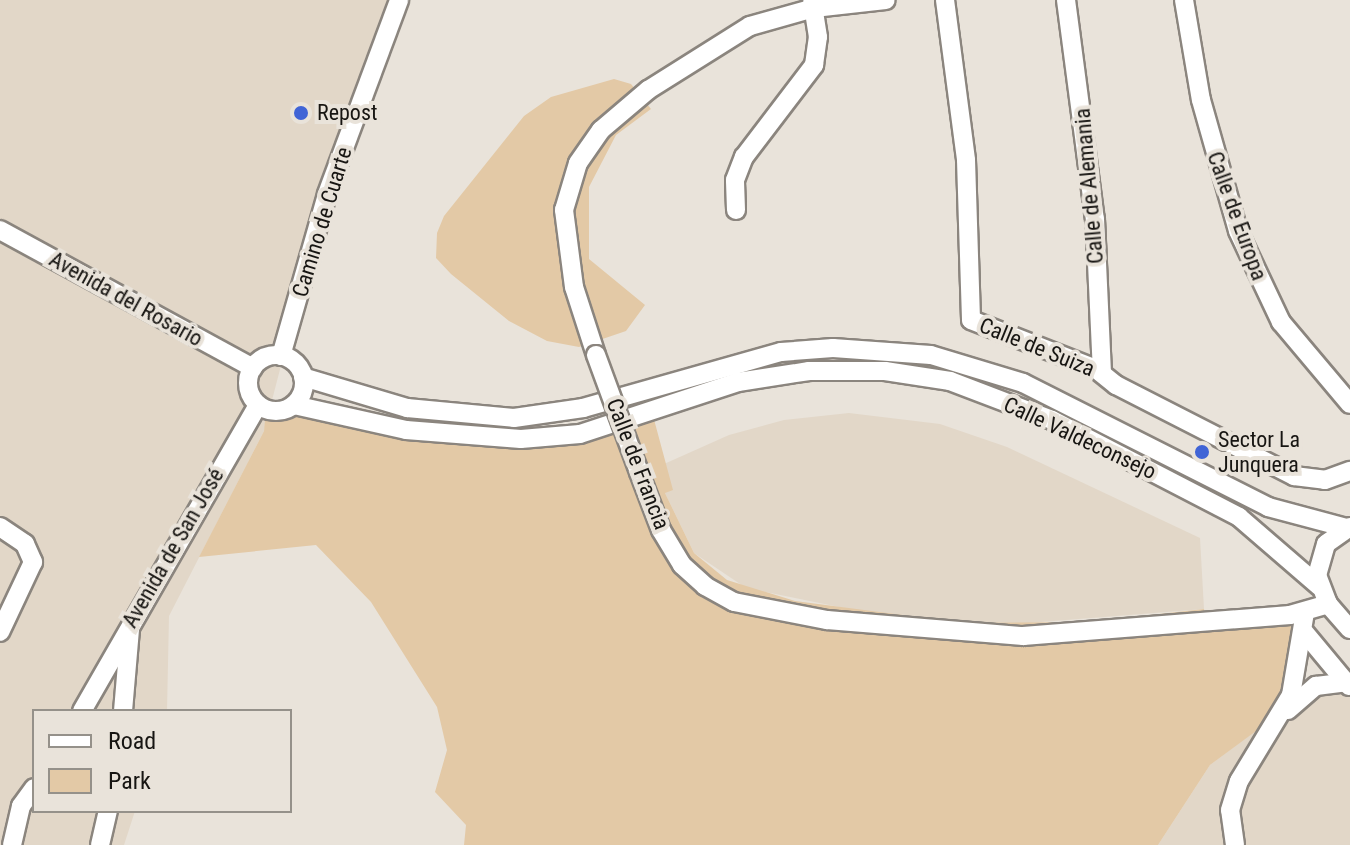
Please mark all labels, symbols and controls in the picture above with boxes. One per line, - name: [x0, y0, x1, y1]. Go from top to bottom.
- place label: Repost: [317, 100, 377, 126]
- marker: Repost: [292, 104, 310, 122]
- street label: Calle de Alemania: [1069, 107, 1109, 265]
- street label: Camino de Cuarte: [287, 144, 357, 300]
- street label: Calle de Europa: [1202, 148, 1272, 284]
- street label: Avenida del Rosario: [45, 246, 207, 352]
- street label: Calle de Suiza: [975, 312, 1099, 382]
- street label: Calle Valdeconsejo: [1000, 391, 1160, 485]
- street label: Calle de Francia: [601, 395, 675, 533]
- place label: Sector La Junquera: [1218, 426, 1300, 478]
- marker: Sector La Junquera: [1193, 443, 1211, 461]
- street label: Avenida de San José: [117, 464, 229, 632]
- legend: [32, 709, 292, 813]
- text: Road: [108, 727, 156, 755]
- text: Park: [108, 767, 151, 795]

